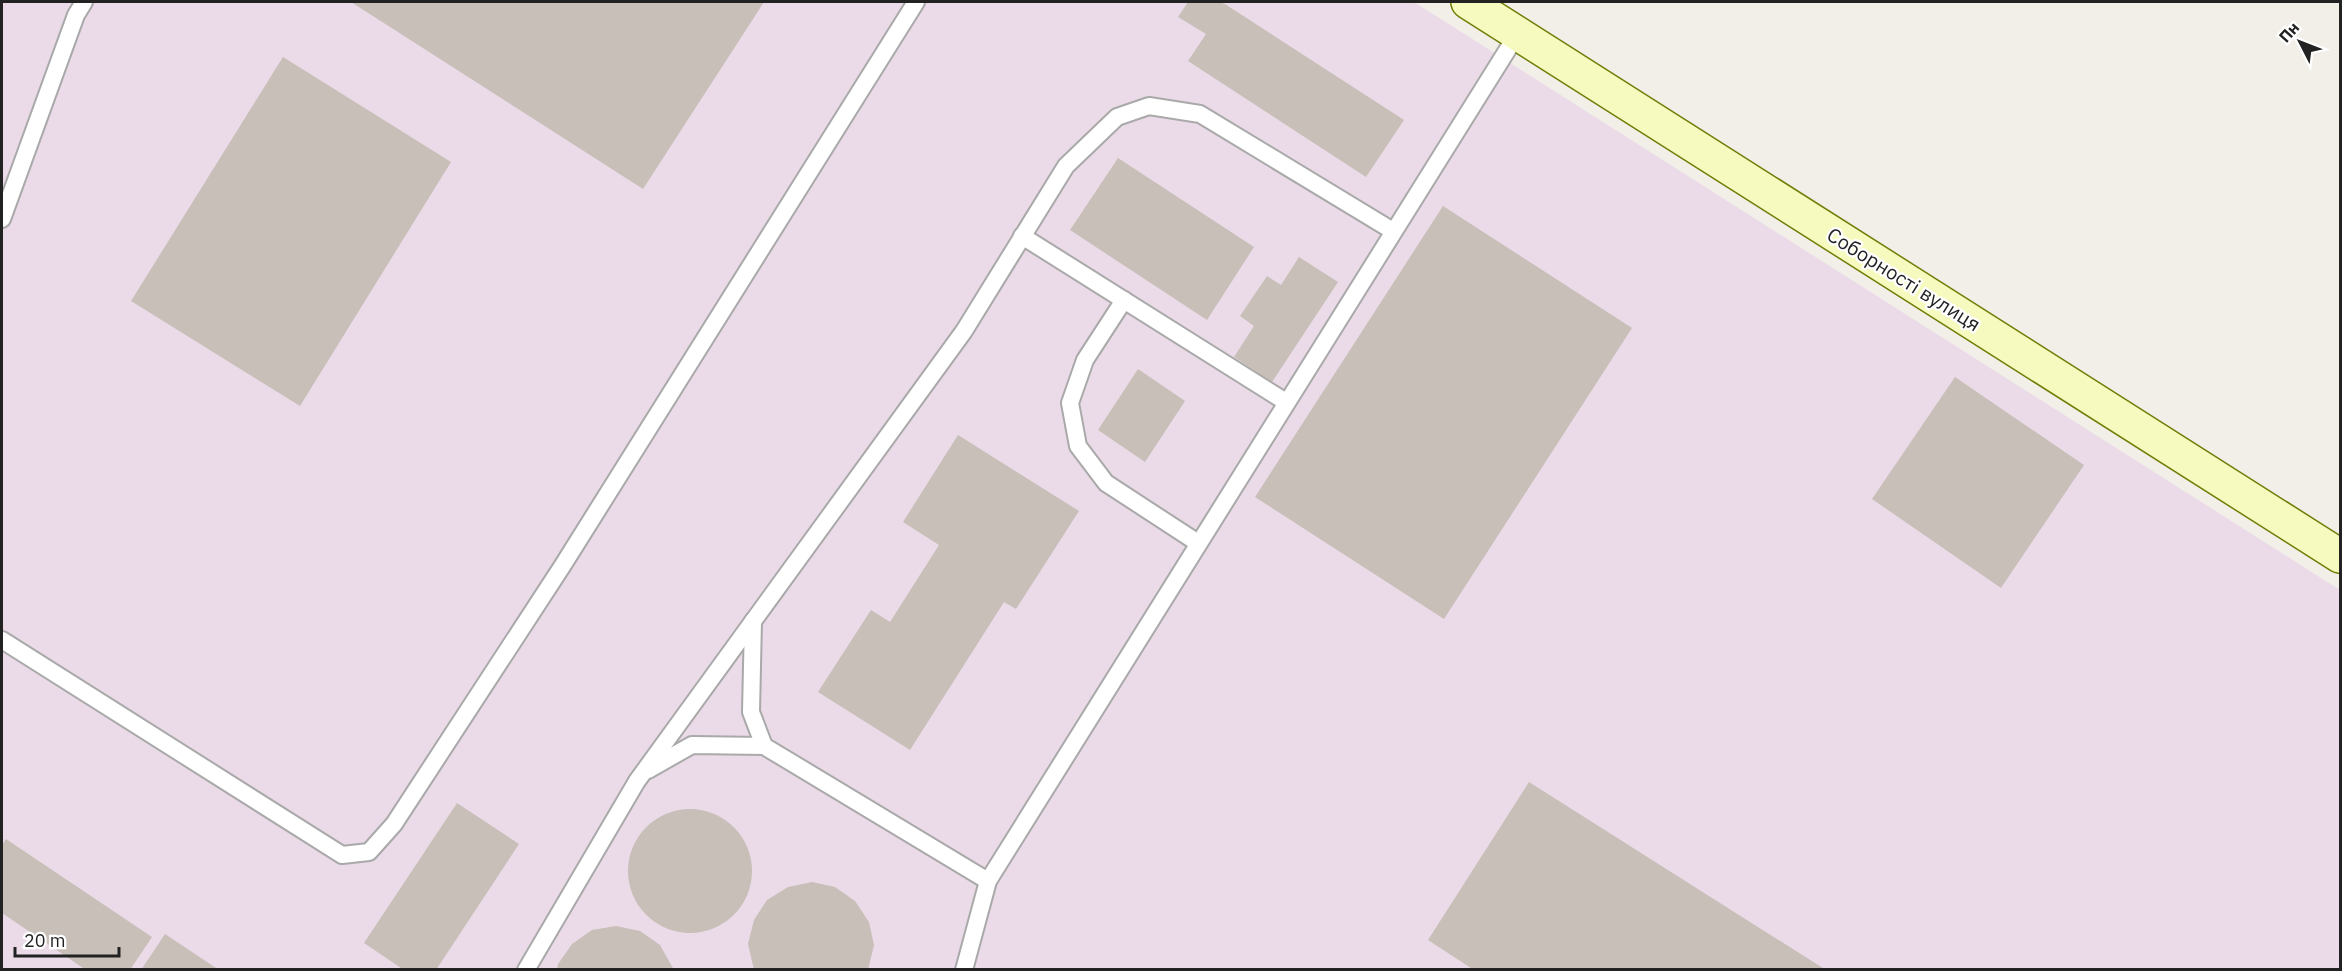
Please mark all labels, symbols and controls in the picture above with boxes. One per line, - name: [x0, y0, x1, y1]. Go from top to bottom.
- north arrow: [2270, 12, 2330, 72]
- text: Пн: [2274, 17, 2303, 47]
- street label: Соборності вулиця: [1822, 221, 1986, 337]
- scale bar: [15, 920, 118, 958]
- text: 20 m: [24, 929, 66, 952]

